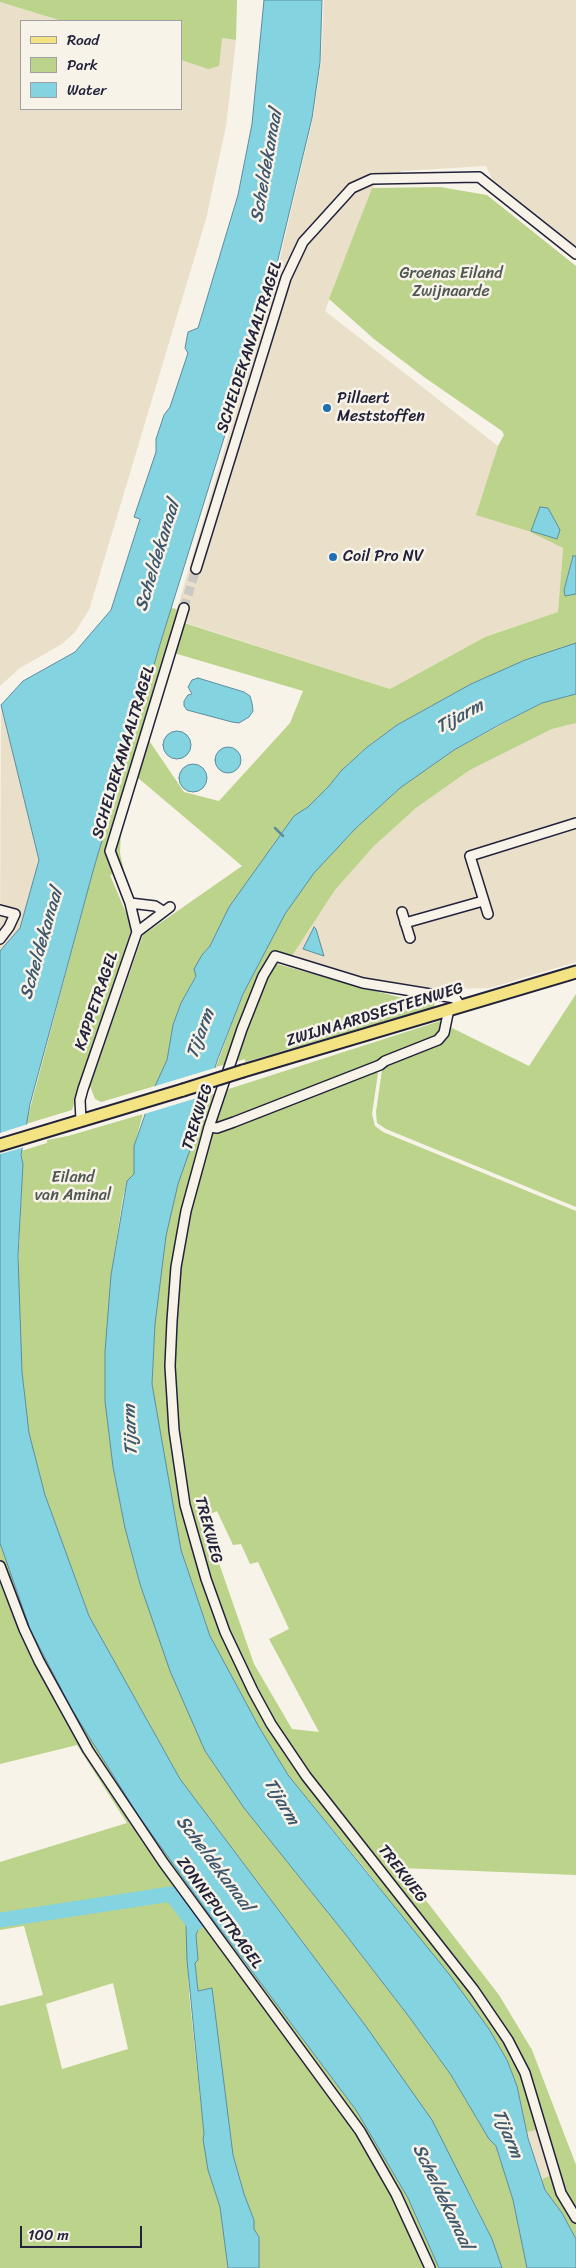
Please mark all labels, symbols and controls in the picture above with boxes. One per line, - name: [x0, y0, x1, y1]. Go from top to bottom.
- legend: [20, 20, 182, 110]
- text: Road: [67, 27, 99, 53]
- text: Park: [67, 52, 98, 78]
- text: Water: [67, 77, 107, 103]
- water label: Scheldekanaal: [246, 108, 288, 224]
- street label: SCHELDEKANAALTRAGEL: [213, 259, 287, 435]
- park label: Groenas Eiland Zwijnaarde: [399, 264, 503, 302]
- place label: Pillaert Meststoffen: [337, 389, 425, 427]
- marker: Pillaert Meststoffen: [321, 402, 333, 414]
- water label: Scheldekanaal: [131, 498, 185, 614]
- place label: Coil Pro NV: [343, 547, 423, 567]
- marker: Coil Pro NV: [327, 551, 339, 563]
- street label: SCHELDEKANAALTRAGEL: [89, 663, 159, 841]
- water label: Tijarm: [432, 695, 488, 739]
- water label: Scheldekanaal: [16, 886, 68, 1002]
- street label: KAPPETRAGEL: [71, 949, 123, 1053]
- street label: ZWIJNAARDSESTEENWEG: [284, 979, 466, 1051]
- water label: Tijarm: [182, 1006, 220, 1062]
- street label: TREKWEG: [178, 1082, 218, 1152]
- park label: Eiland van Aminal: [35, 1168, 111, 1206]
- water label: Tijarm: [119, 1404, 143, 1456]
- street label: TREKWEG: [190, 1495, 226, 1565]
- water label: Tijarm: [259, 1775, 303, 1829]
- water label: Scheldekanaal: [171, 1812, 257, 1916]
- street label: TREKWEG: [373, 1841, 431, 1907]
- street label: ZONNEPUTTRAGEL: [172, 1853, 266, 1973]
- water label: Tijarm: [487, 2106, 527, 2162]
- water label: Scheldekanaal: [407, 2141, 477, 2253]
- scale bar: [22, 2216, 145, 2248]
- text: 100 m: [28, 2222, 69, 2248]

